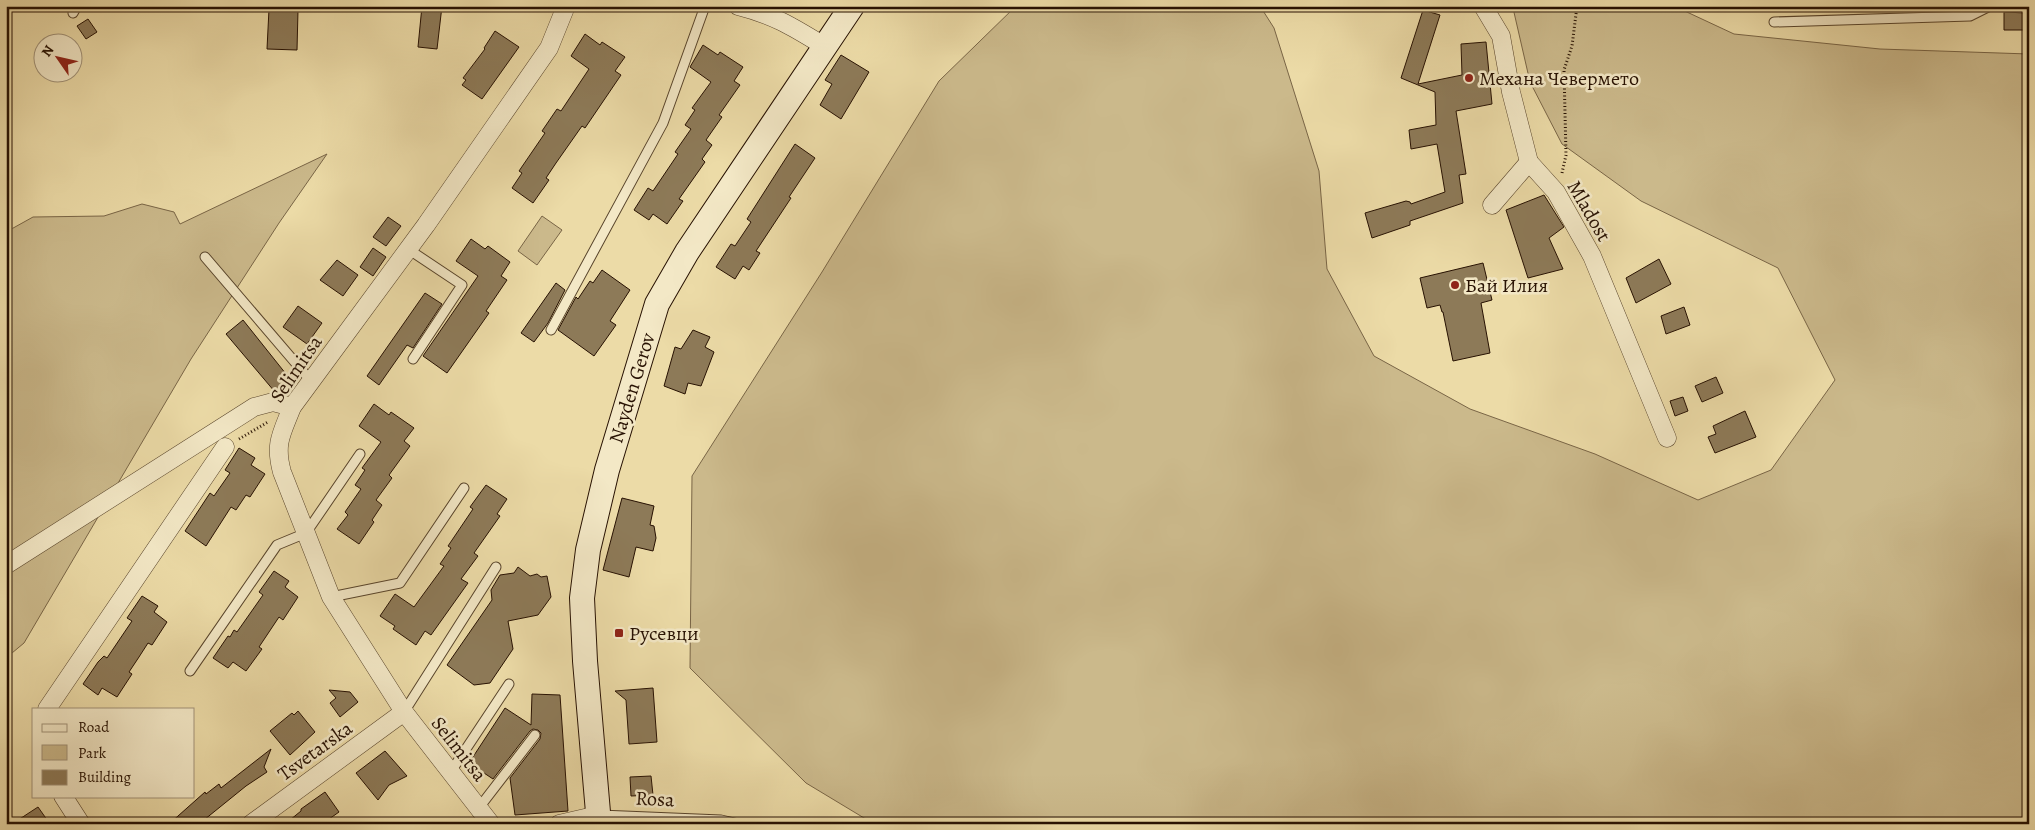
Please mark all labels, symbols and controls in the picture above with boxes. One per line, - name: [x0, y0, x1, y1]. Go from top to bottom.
- north arrow: [32, 32, 82, 82]
- text: N: [37, 41, 58, 61]
- place label: Механа Чевермето: [1479, 65, 1639, 92]
- marker: Механа Чевермето: [1463, 72, 1475, 84]
- street label: Mladost: [1561, 175, 1618, 247]
- place label: Бай Илия: [1465, 272, 1548, 299]
- marker: Бай Илия: [1449, 279, 1461, 291]
- street label: Nayden Gerov: [602, 328, 662, 446]
- street label: Selimitsa: [264, 329, 329, 408]
- place label: Русевци: [629, 620, 699, 647]
- marker: Русевци: [613, 627, 625, 639]
- legend: [32, 708, 195, 798]
- street label: Selimitsa: [425, 711, 493, 788]
- street label: Tsvetarska: [272, 714, 358, 787]
- text: Road: [78, 717, 110, 737]
- text: Park: [78, 743, 107, 763]
- text: Building: [78, 767, 131, 787]
- street label: Rosa: [635, 784, 676, 814]

